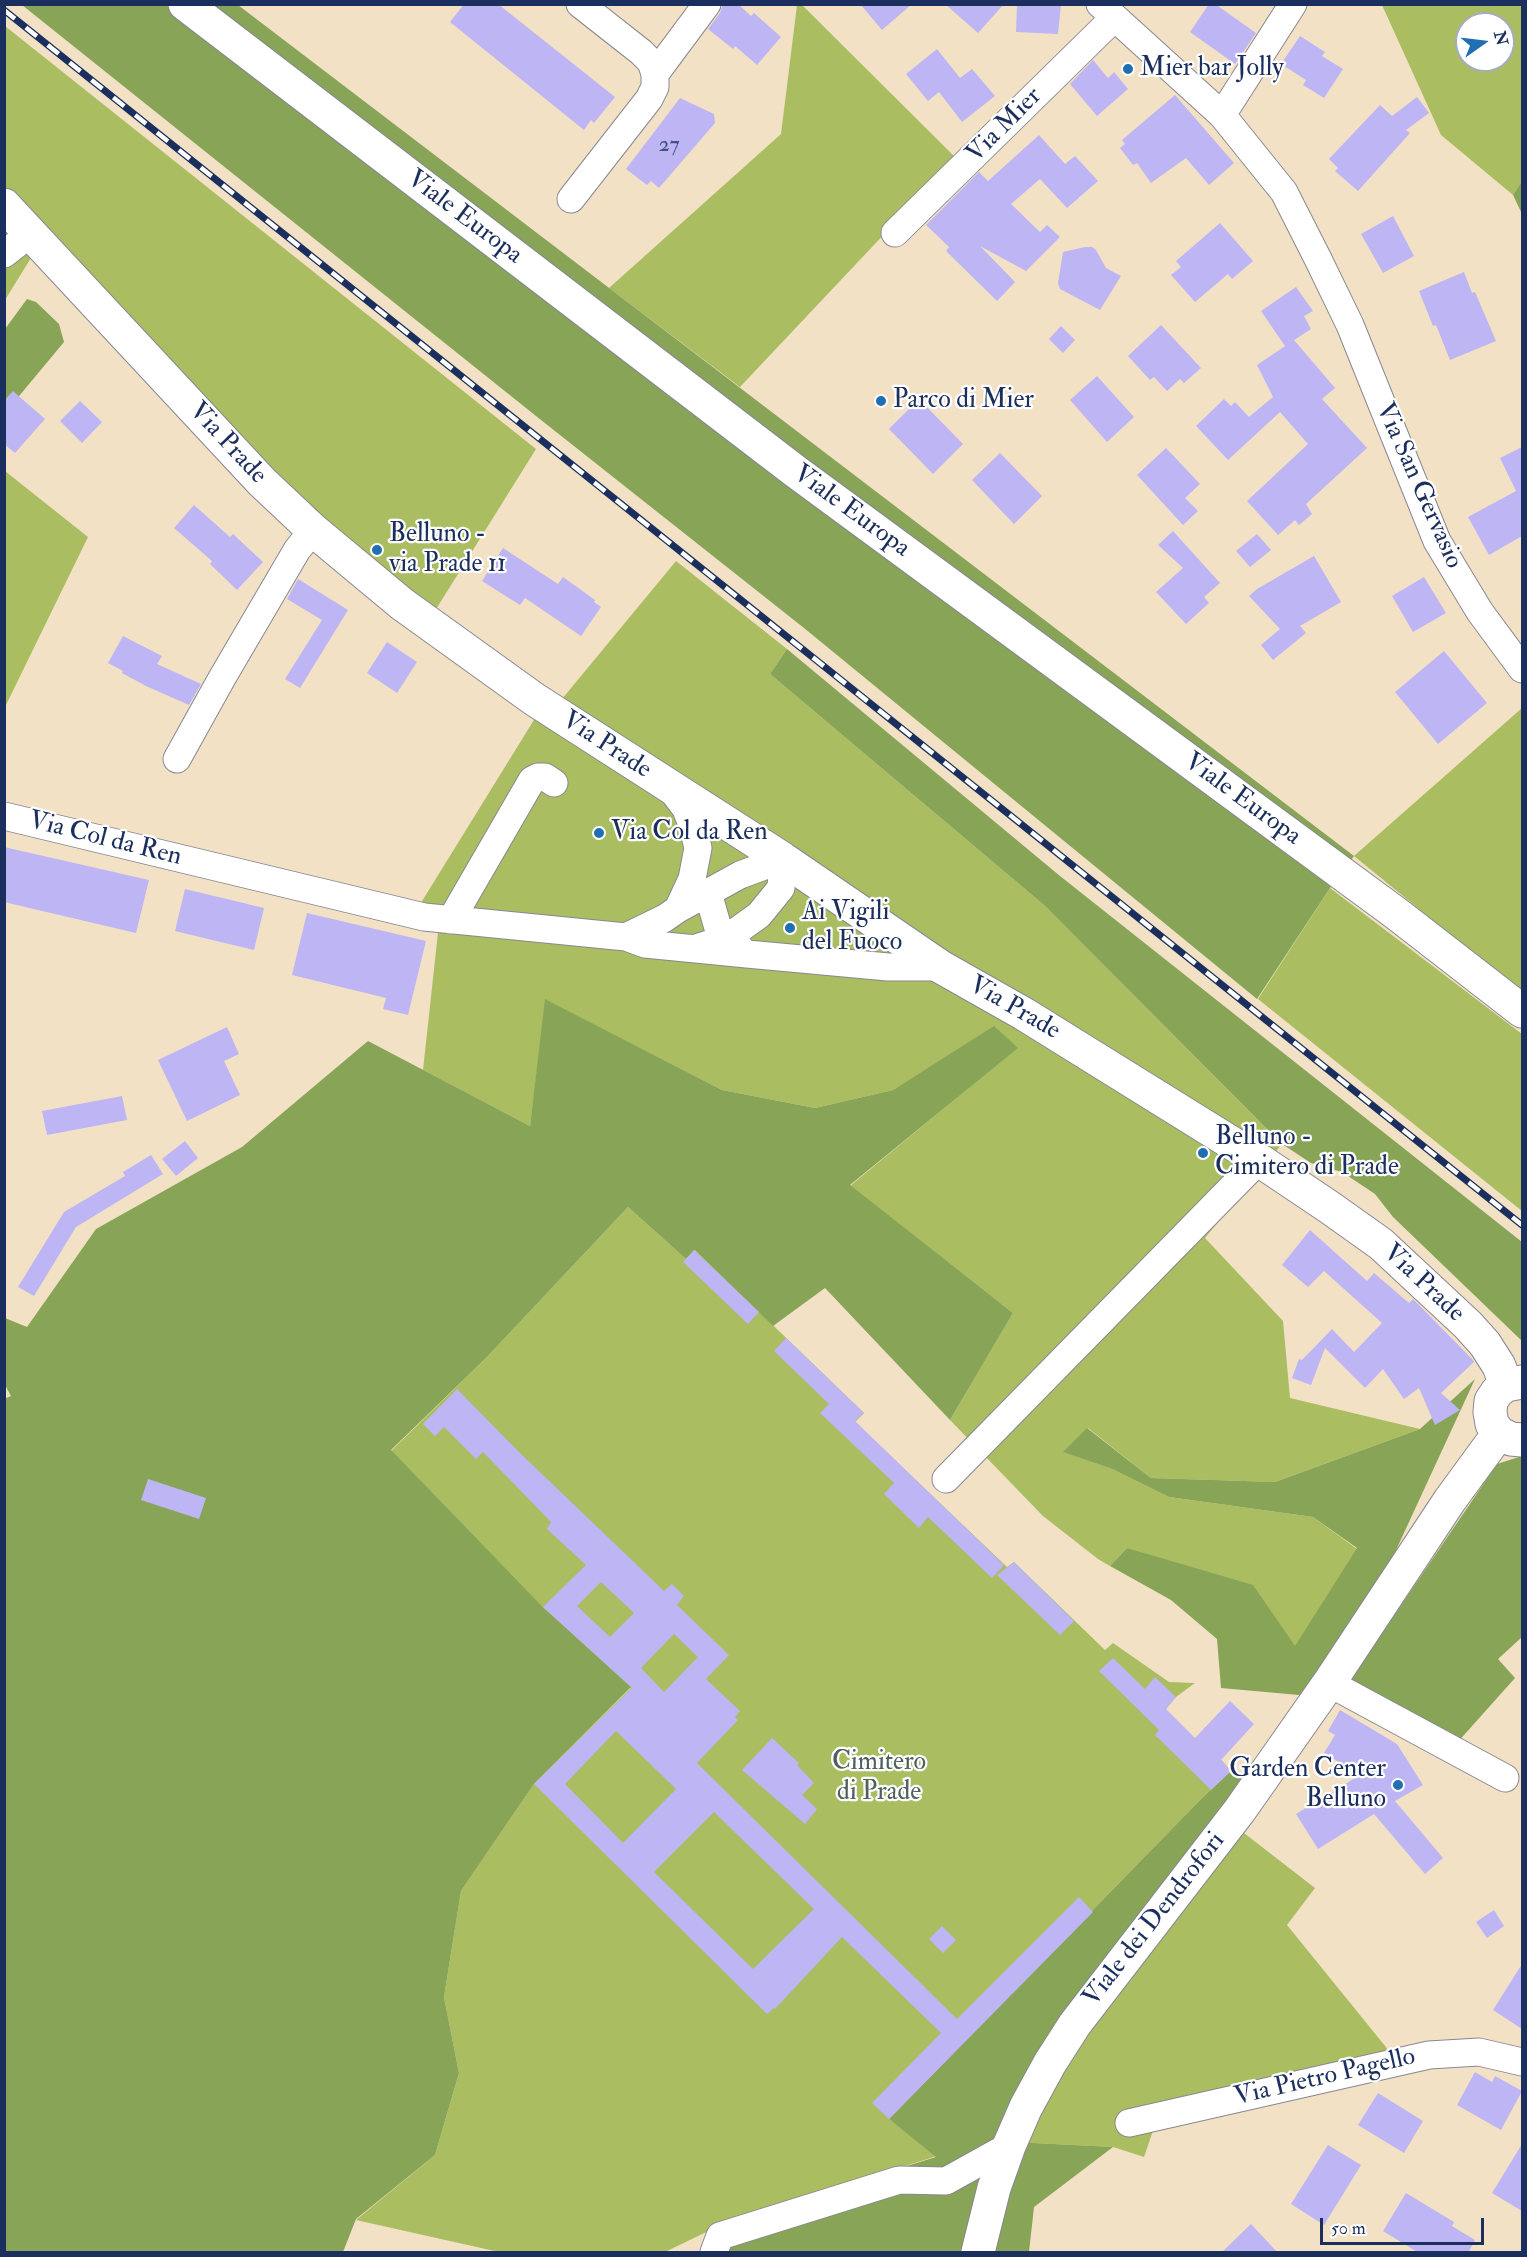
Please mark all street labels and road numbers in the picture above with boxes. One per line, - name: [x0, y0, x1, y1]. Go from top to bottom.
- street label: Via Mier: [961, 82, 1049, 170]
- street label: Viale Europa: [400, 164, 528, 272]
- street label: Via Prade: [181, 397, 273, 491]
- street label: Via San Gervasio: [1368, 398, 1468, 574]
- street label: Viale Europa: [786, 459, 916, 565]
- street label: Via Prade: [555, 706, 657, 786]
- street label: Viale Europa: [1177, 747, 1307, 853]
- street label: Via Col da Ren: [25, 806, 185, 874]
- street label: Via Prade: [963, 970, 1065, 1048]
- street label: Via Prade: [1376, 1238, 1470, 1330]
- street label: Viale dei Dendrofori: [1077, 1827, 1233, 2013]
- street label: Via Pietro Pagello: [1231, 2042, 1419, 2114]

